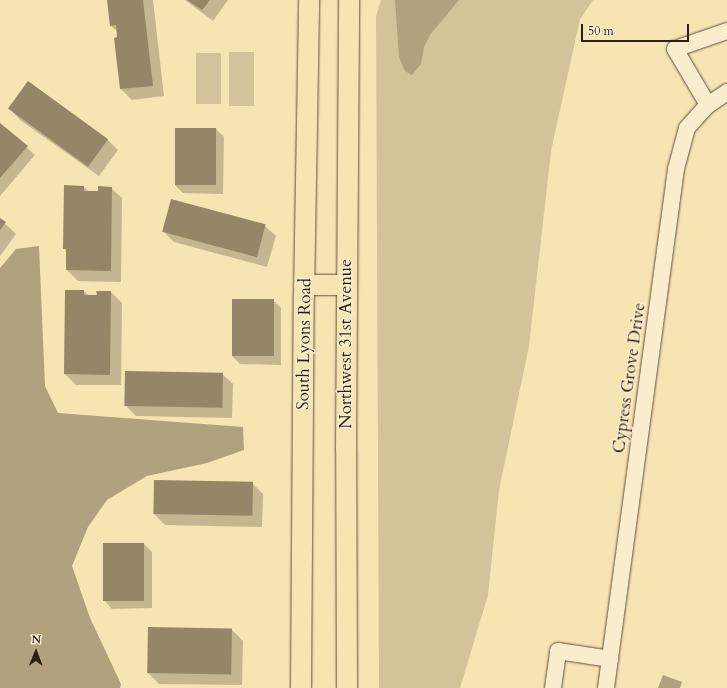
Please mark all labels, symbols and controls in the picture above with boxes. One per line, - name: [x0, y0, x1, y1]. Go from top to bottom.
- scale bar: [583, 16, 691, 42]
- text: 50 m: [588, 23, 614, 39]
- street label: Northwest 31st Avenue: [336, 259, 356, 429]
- street label: South Lyons Road: [293, 278, 315, 410]
- street label: Cypress Grove Drive: [608, 301, 650, 455]
- north arrow: [16, 632, 56, 672]
- text: N: [31, 632, 41, 647]

